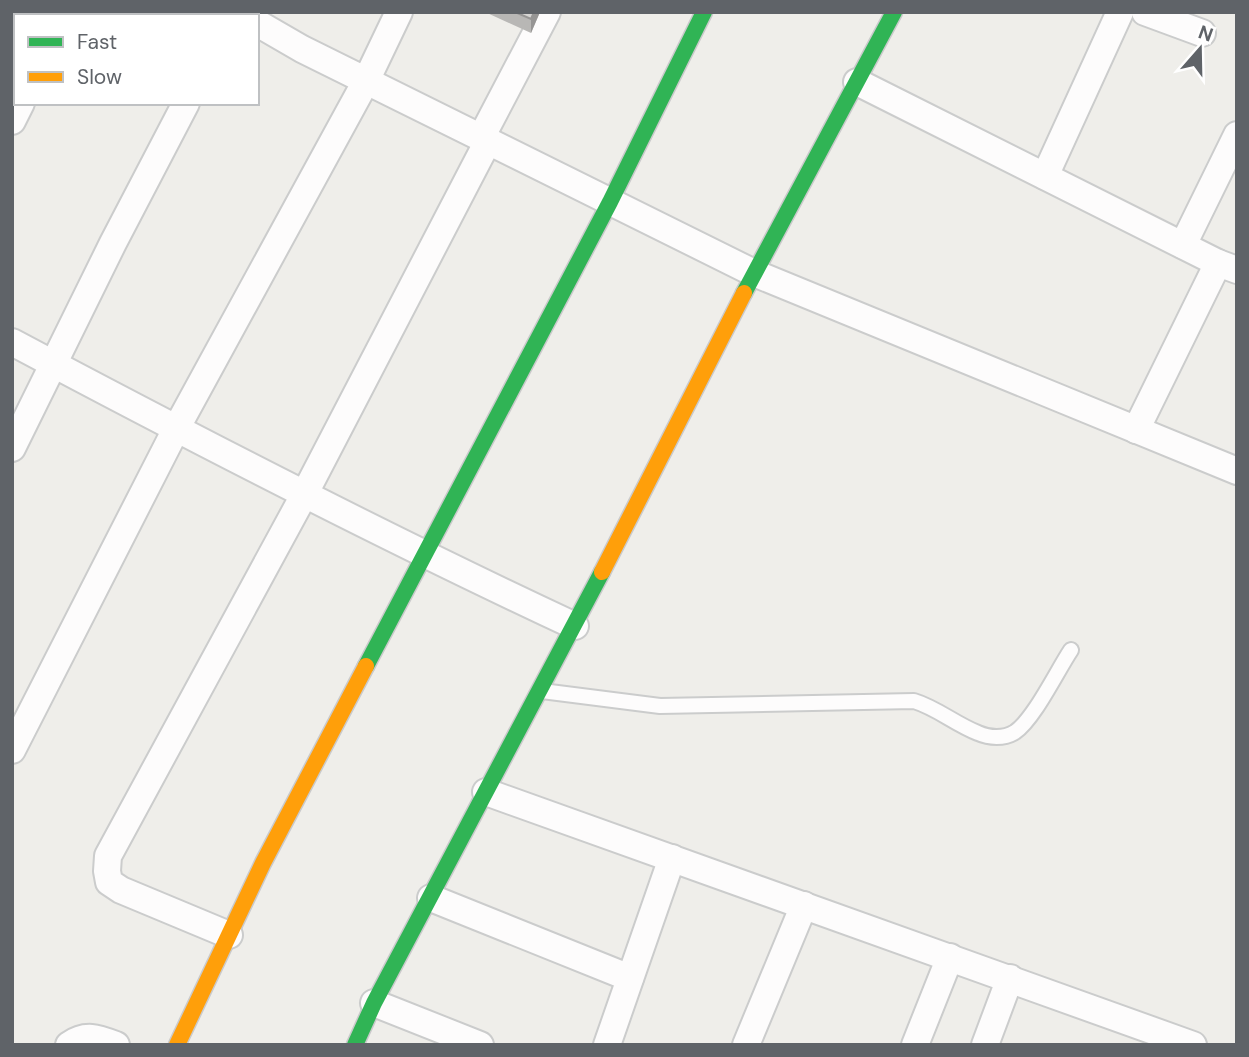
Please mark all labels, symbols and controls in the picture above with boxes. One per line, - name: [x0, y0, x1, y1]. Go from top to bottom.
- legend: [14, 14, 259, 105]
- north arrow: [1165, 14, 1235, 84]
- text: N: [1195, 19, 1216, 48]
- text: Fast: [77, 28, 117, 56]
- text: Slow: [77, 63, 122, 91]

